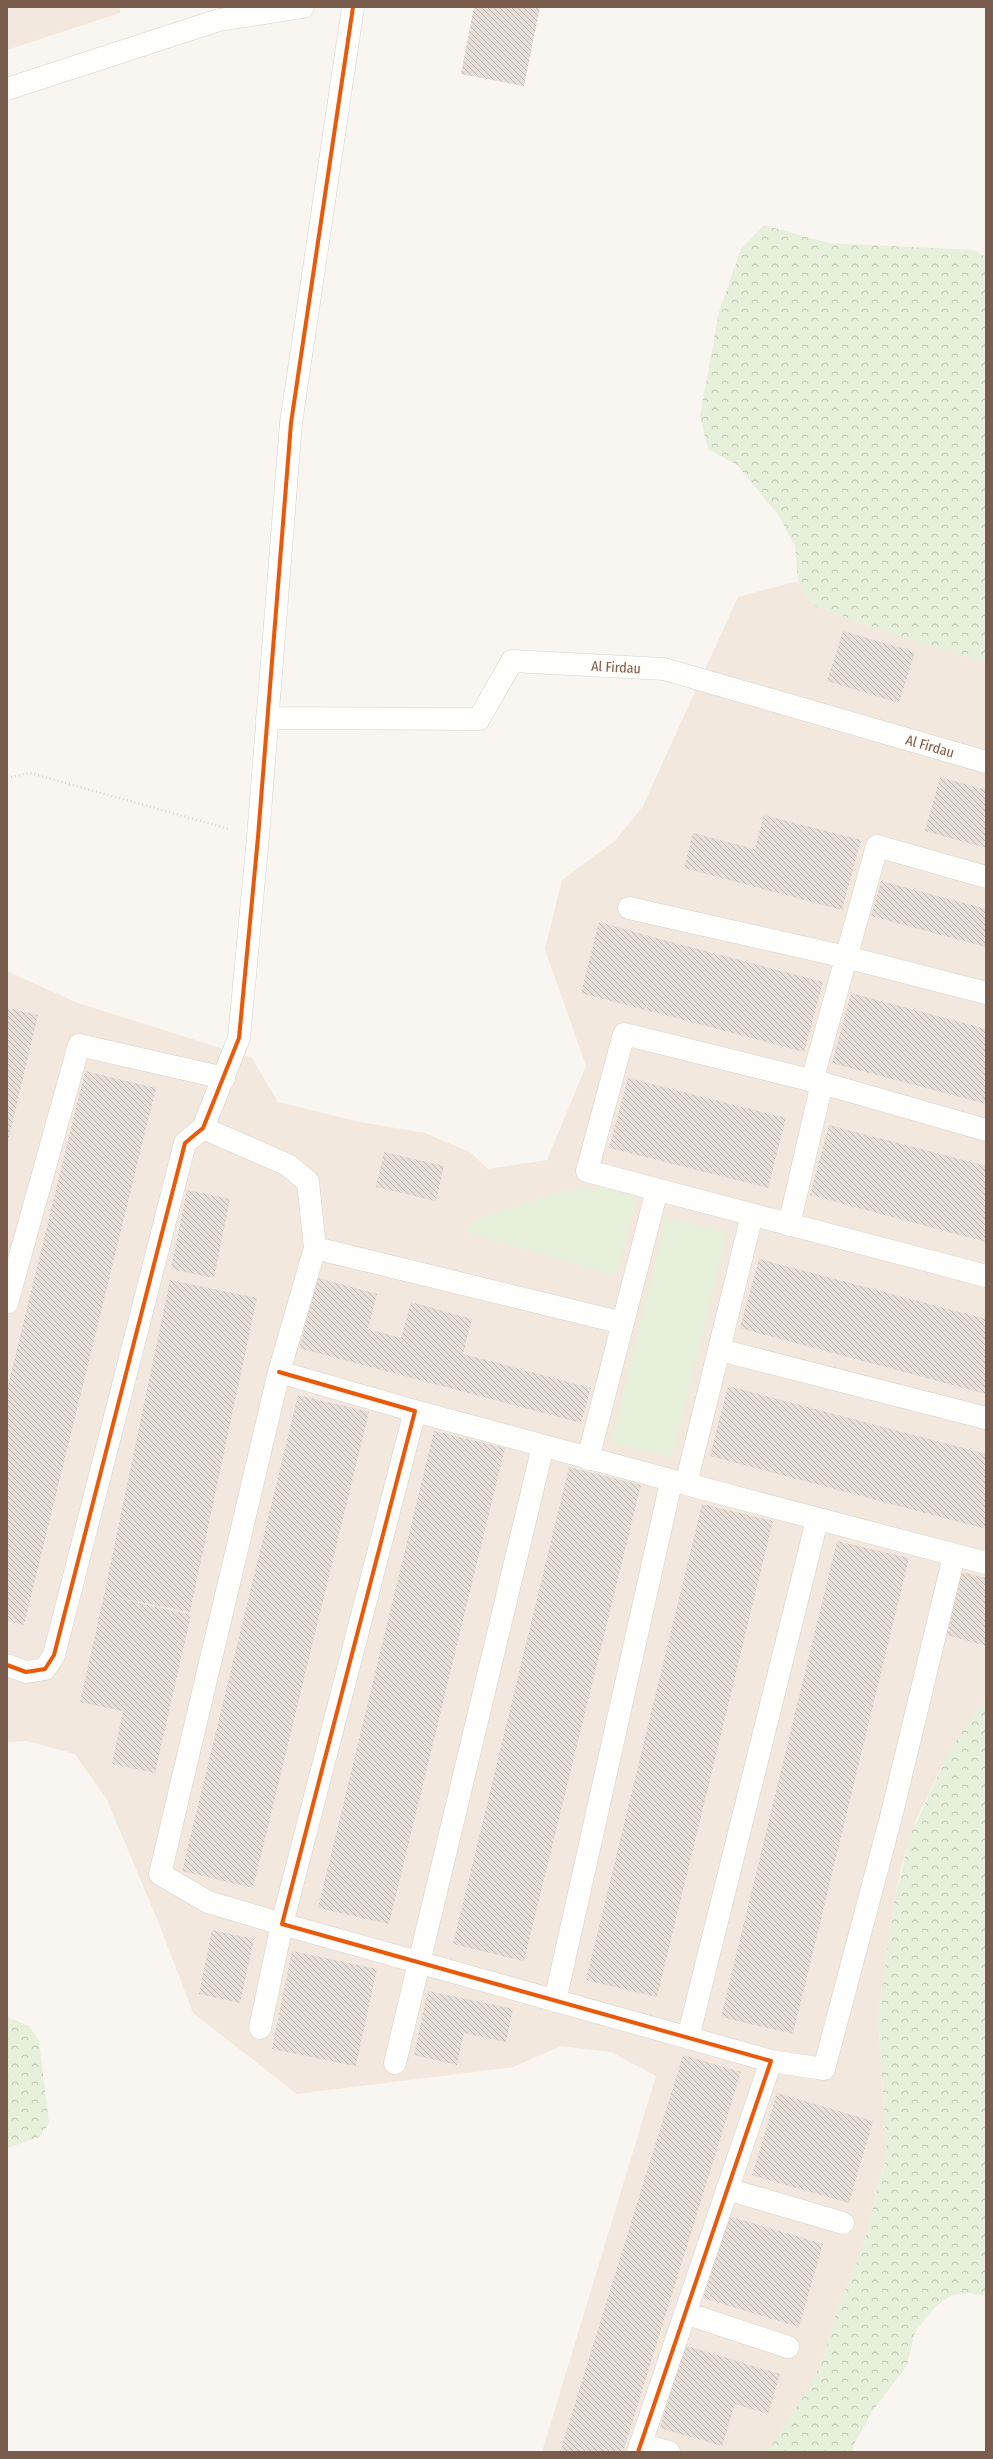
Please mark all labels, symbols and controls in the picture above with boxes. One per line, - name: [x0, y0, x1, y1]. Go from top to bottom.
- street label: Al Firdau: [591, 658, 641, 677]
- street label: Al Firdau: [904, 731, 956, 762]

